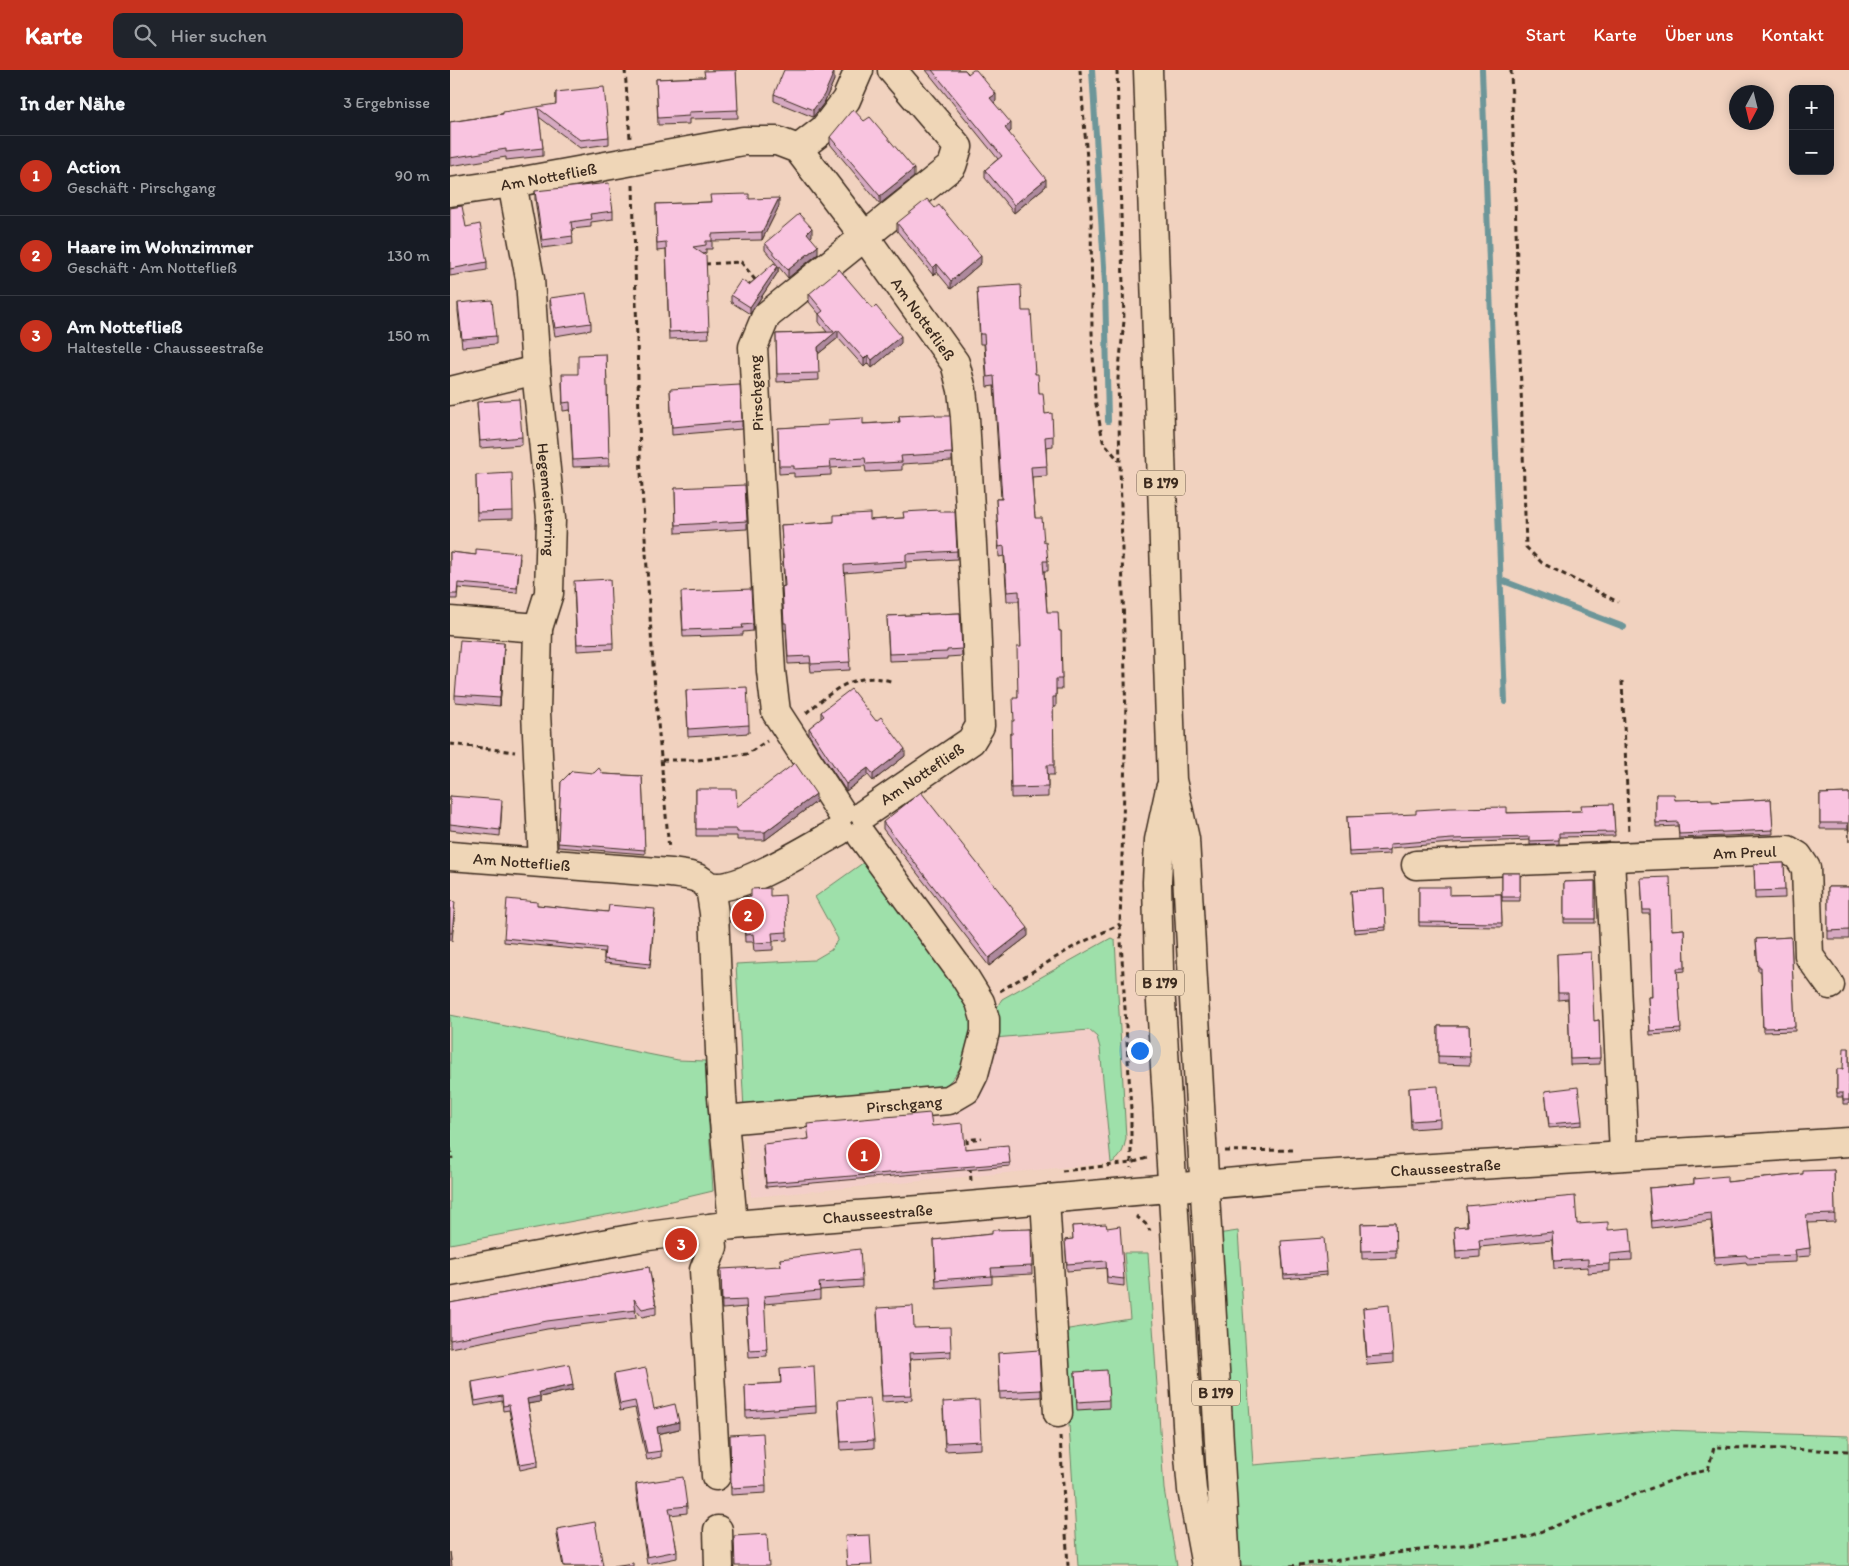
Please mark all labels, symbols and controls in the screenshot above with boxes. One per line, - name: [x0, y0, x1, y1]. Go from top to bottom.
- search box: [113, 13, 463, 58]
- text: Karte: [25, 21, 83, 50]
- icon: search: [131, 21, 159, 49]
- text: Hier suchen: [171, 24, 267, 47]
- text: Start: [1526, 24, 1565, 46]
- text: Karte: [1593, 24, 1637, 46]
- text: Über uns: [1665, 24, 1734, 46]
- text: Kontakt: [1762, 24, 1824, 46]
- north arrow: [1729, 85, 1774, 130]
- map controls: [1789, 85, 1834, 175]
- button: +: [1789, 85, 1834, 130]
- text: In der Nähe: [20, 90, 125, 115]
- text: 3 Ergebnisse: [343, 93, 430, 112]
- button: −: [1789, 130, 1834, 175]
- text: Action: [67, 155, 120, 178]
- street label: Am Nottefließ: [499, 158, 599, 194]
- text: 1: [32, 166, 40, 185]
- text: 90 m: [395, 166, 430, 185]
- text: Geschäft · Pirschgang: [67, 178, 216, 197]
- text: Haare im Wohnzimmer: [67, 235, 253, 258]
- text: 2: [32, 246, 40, 265]
- text: 130 m: [387, 246, 430, 265]
- text: Geschäft · Am Nottefließ: [67, 258, 237, 277]
- street label: Am Nottefließ: [887, 274, 960, 364]
- text: Am Nottefließ: [67, 315, 183, 338]
- text: 3: [32, 326, 40, 345]
- text: 150 m: [387, 326, 430, 345]
- text: Haltestelle · Chausseestraße: [67, 338, 264, 357]
- street label: Pirschgang: [744, 354, 767, 431]
- street label: Hegemeisterring: [534, 442, 561, 557]
- road number: B 179: [1137, 470, 1185, 496]
- street label: Am Nottefließ: [876, 739, 968, 809]
- street label: Am Preul: [1713, 841, 1777, 863]
- street label: Am Nottefließ: [472, 848, 571, 875]
- pin: 2: [732, 896, 764, 934]
- road number: B 179: [1136, 970, 1184, 996]
- your location: [1127, 1038, 1153, 1064]
- street label: Pirschgang: [866, 1091, 944, 1117]
- pin: 1: [848, 1136, 880, 1174]
- street label: Chausseestraße: [1390, 1154, 1502, 1180]
- street label: Chausseestraße: [822, 1199, 934, 1227]
- pin: 3: [665, 1225, 697, 1263]
- road number: B 179: [1192, 1380, 1240, 1406]

